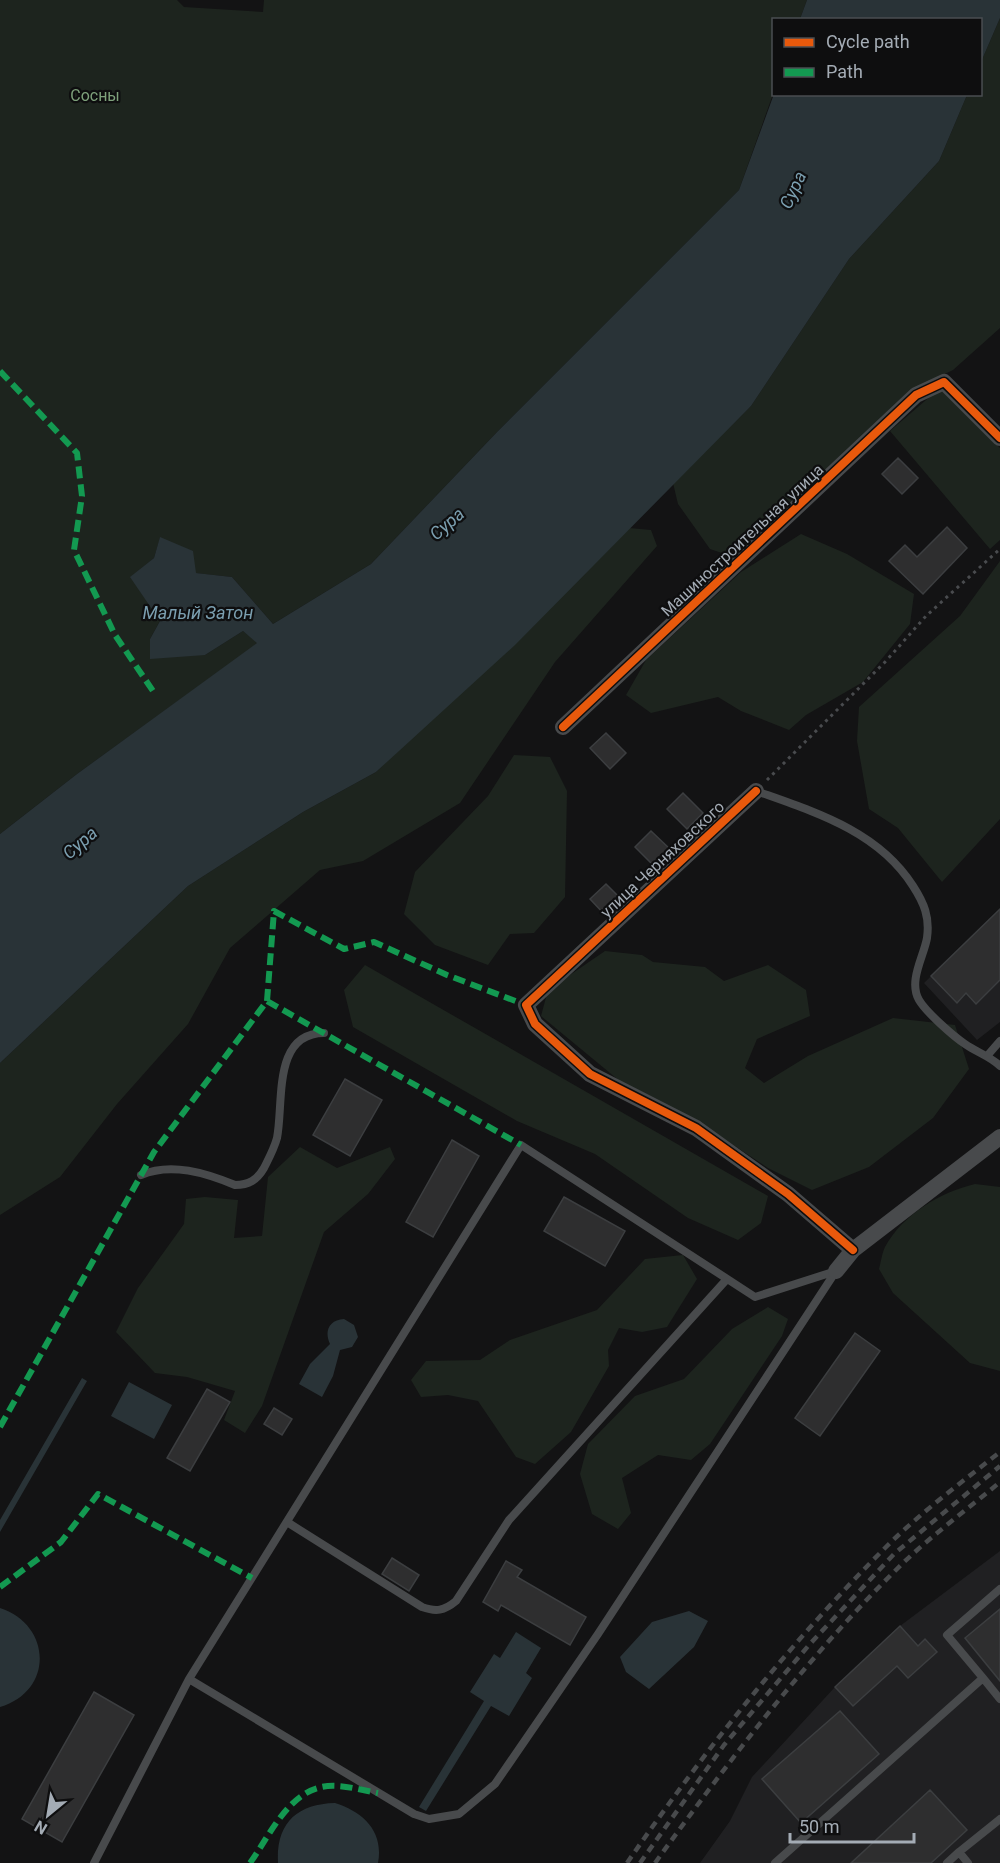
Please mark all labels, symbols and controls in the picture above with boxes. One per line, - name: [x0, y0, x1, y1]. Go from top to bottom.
- legend: [772, 18, 982, 96]
- text: Cycle path: [826, 31, 910, 52]
- text: Path: [826, 61, 863, 82]
- park label: Сосны: [70, 86, 120, 105]
- water label: Сура: [775, 168, 810, 212]
- street label: Машиностроительная улица: [657, 460, 827, 621]
- water label: Сура: [425, 503, 468, 544]
- water label: Малый Затон: [143, 602, 253, 623]
- street label: улица Черняховского: [597, 797, 728, 922]
- water label: Сура: [58, 822, 101, 863]
- north arrow: [18, 1785, 78, 1845]
- scale bar: [790, 1806, 914, 1844]
- text: 50 m: [799, 1816, 839, 1837]
- text: N: [31, 1817, 50, 1839]

